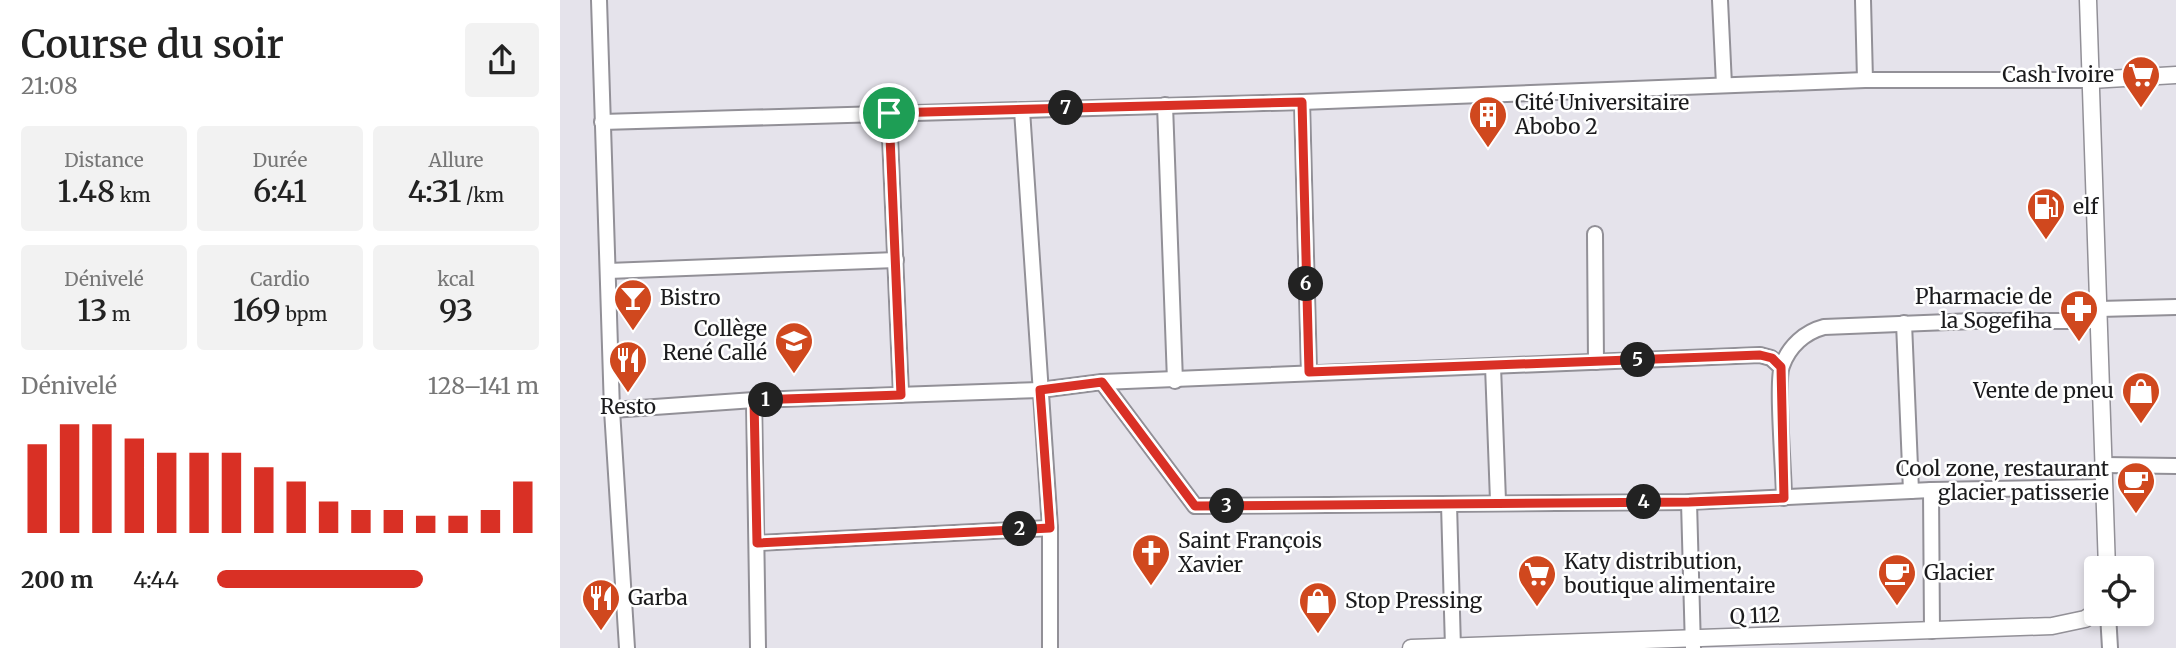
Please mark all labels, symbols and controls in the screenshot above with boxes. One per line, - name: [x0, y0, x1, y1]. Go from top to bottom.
- text: Course du soir: [21, 21, 284, 68]
- button: share: [465, 23, 539, 97]
- supermarket icon: Cash Ivoire: [2120, 54, 2162, 109]
- place label: Cash Ivoire: [2002, 61, 2114, 88]
- text: 21:08: [21, 71, 78, 100]
- pin: [859, 83, 919, 143]
- place label: Cité Universitaire Abobo 2: [1514, 89, 1689, 140]
- pin: 7: [1049, 90, 1084, 126]
- icon: arrive: [870, 94, 908, 132]
- building icon: Cité Universitaire Abobo 2: [1467, 94, 1509, 149]
- text: 7: [1060, 95, 1071, 119]
- text: Distance: [64, 148, 144, 172]
- text: Durée: [253, 148, 307, 172]
- text: Allure: [428, 148, 484, 172]
- text: 1.48: [57, 172, 115, 210]
- text: 6:41: [253, 172, 307, 210]
- text: 4:31: [408, 172, 461, 210]
- text: km: [115, 183, 151, 207]
- text: /km: [461, 183, 504, 207]
- fuel station icon: elf: [2025, 186, 2067, 241]
- place label: elf: [2073, 193, 2099, 220]
- pin: 6: [1288, 266, 1324, 302]
- text: Dénivelé: [64, 267, 144, 291]
- text: Cardio: [250, 267, 310, 291]
- text: kcal: [437, 267, 475, 291]
- text: 6: [1300, 271, 1311, 295]
- bar icon: Bistro: [612, 277, 654, 332]
- place label: Pharmacie de la Sogefiha: [1915, 283, 2052, 334]
- place label: Bistro: [660, 284, 721, 311]
- pharmacy icon: Pharmacie de la Sogefiha: [2058, 288, 2100, 343]
- text: 13: [77, 291, 107, 329]
- text: 169: [233, 291, 281, 329]
- text: 93: [439, 291, 473, 329]
- text: m: [107, 302, 131, 326]
- text: bpm: [281, 302, 327, 326]
- place label: Collège René Callé: [662, 315, 767, 366]
- school or university icon: Collège René Callé: [773, 320, 815, 375]
- restaurant icon: Resto: [607, 339, 649, 394]
- pin: 5: [1620, 342, 1656, 378]
- text: 5: [1632, 347, 1643, 371]
- shop icon: Vente de pneu: [2120, 370, 2162, 425]
- text: Dénivelé: [21, 371, 117, 400]
- text: 128–141 m: [428, 371, 539, 400]
- place label: Vente de pneu: [1972, 377, 2114, 404]
- pin: 1: [748, 382, 784, 418]
- text: 1: [761, 387, 770, 411]
- place label: Resto: [600, 393, 656, 420]
- place label: Cool zone, restaurant glacier patisserie: [1896, 455, 2109, 506]
- cafe icon: Cool zone, restaurant glacier patisserie: [2115, 460, 2157, 515]
- pin: 4: [1626, 484, 1662, 520]
- pin: 3: [1210, 489, 1244, 524]
- text: 4: [1637, 489, 1650, 513]
- text: 3: [1221, 493, 1232, 517]
- pin: 2: [1002, 512, 1037, 546]
- text: 2: [1014, 516, 1025, 540]
- place label: Saint François Xavier: [1178, 527, 1322, 578]
- church icon: Saint François Xavier: [1130, 532, 1172, 587]
- place label: Katy distribution, boutique alimentaire: [1563, 548, 1775, 599]
- cafe icon: Glacier: [1876, 552, 1918, 607]
- supermarket icon: Katy distribution, boutique alimentaire: [1516, 553, 1558, 608]
- map controls: [2084, 556, 2154, 626]
- button: locate: [2084, 556, 2154, 626]
- place label: Glacier: [1924, 559, 1995, 586]
- text: 200 m: [21, 565, 93, 594]
- text: 4:44: [133, 565, 179, 594]
- restaurant icon: Garba: [580, 577, 622, 632]
- shop icon: Stop Pressing: [1297, 580, 1339, 635]
- place label: Garba: [628, 584, 688, 611]
- place label: Stop Pressing: [1345, 587, 1483, 614]
- street label: Q 112: [1729, 601, 1781, 630]

